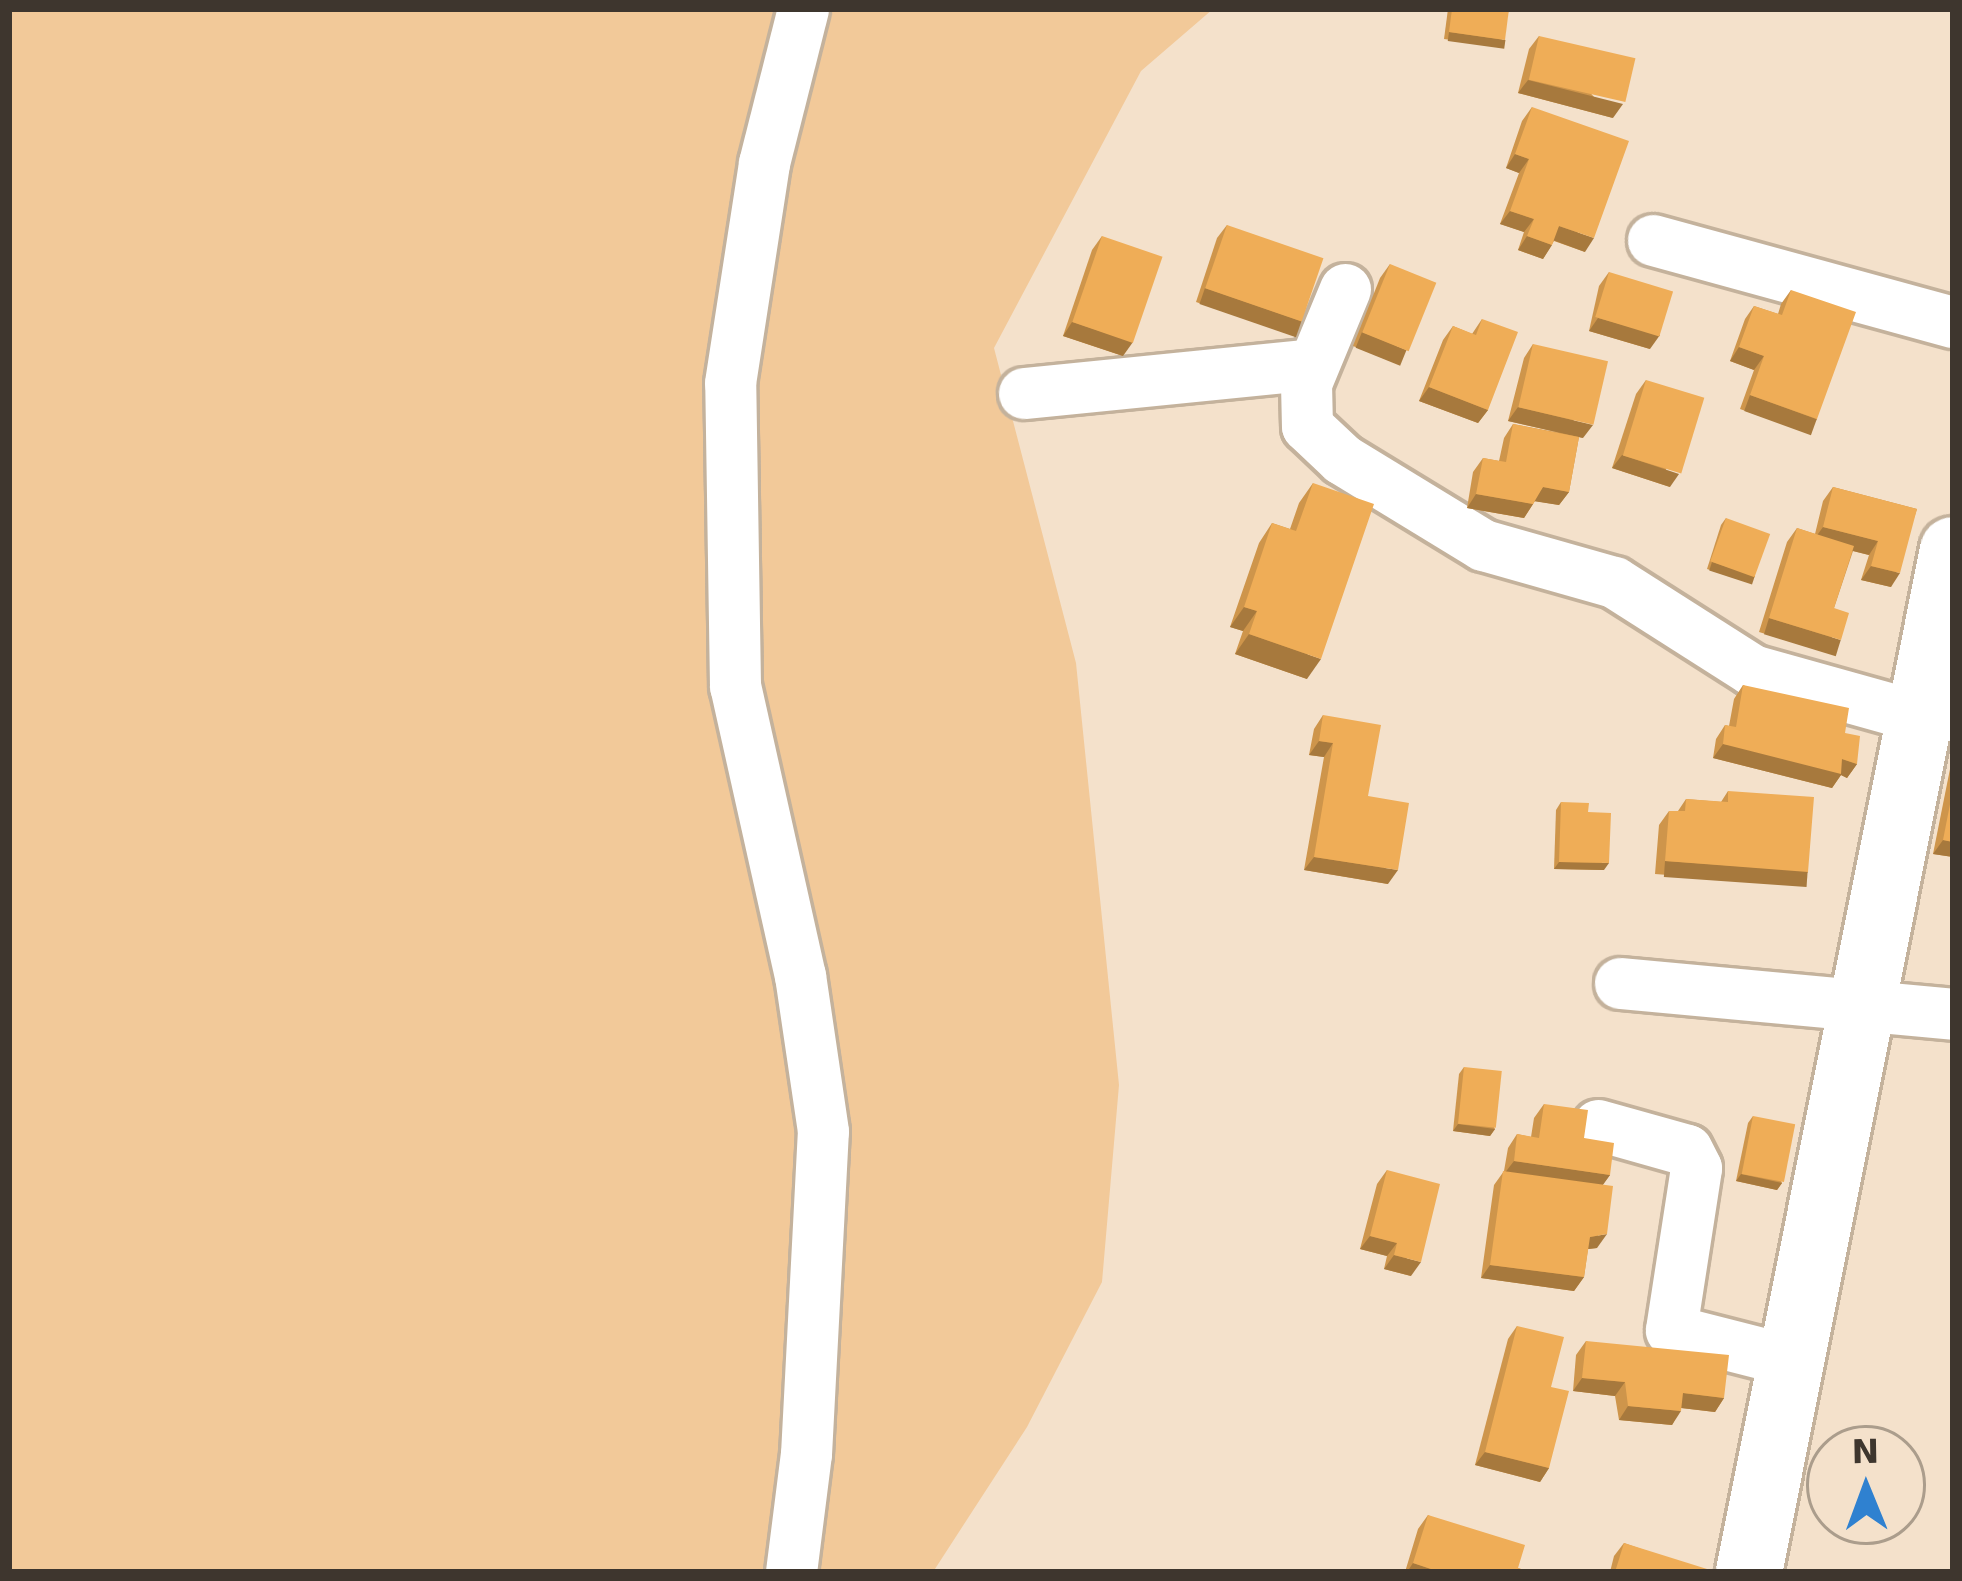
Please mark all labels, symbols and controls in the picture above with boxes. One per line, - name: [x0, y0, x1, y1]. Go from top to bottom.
- north arrow: [1806, 1425, 1926, 1545]
- text: N: [1851, 1432, 1880, 1471]

